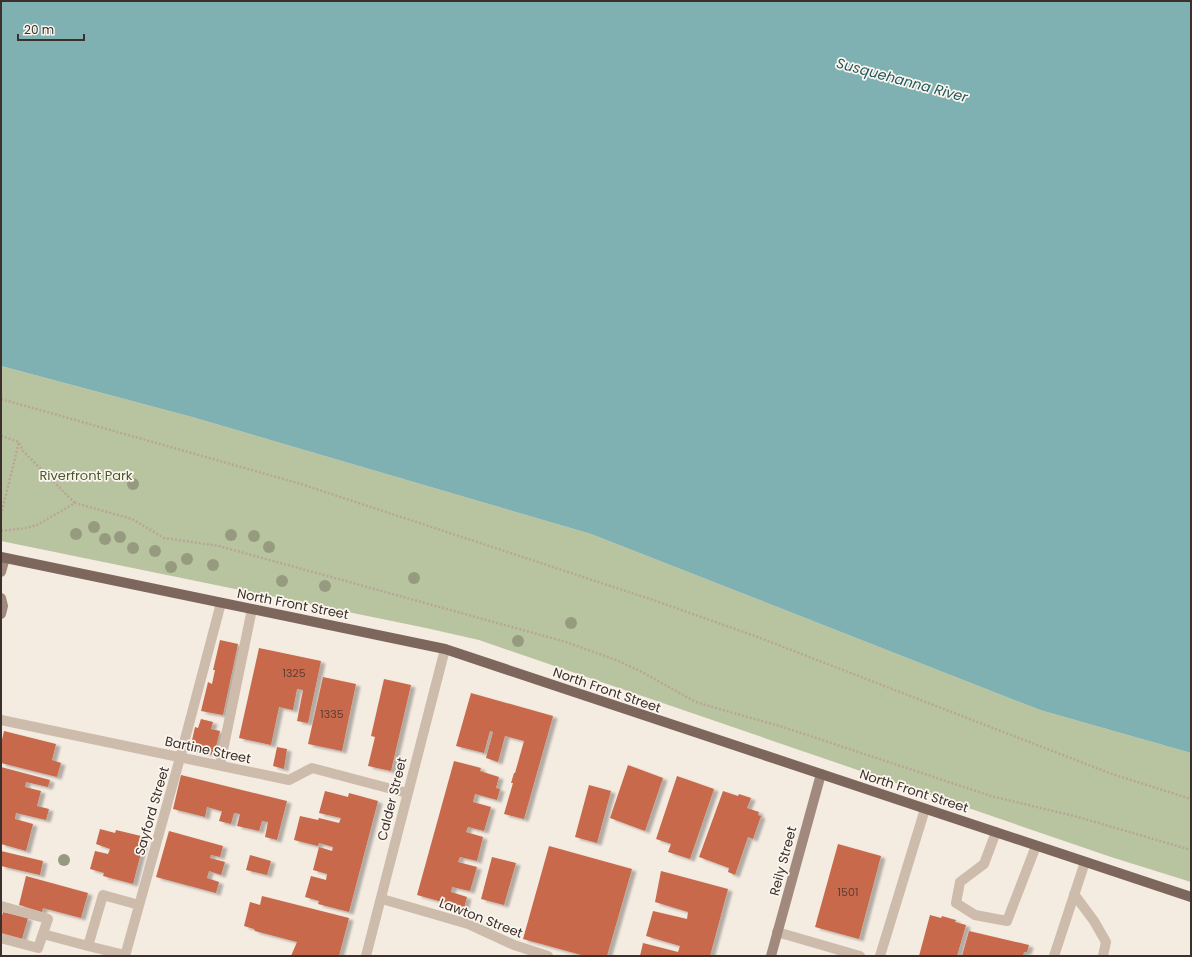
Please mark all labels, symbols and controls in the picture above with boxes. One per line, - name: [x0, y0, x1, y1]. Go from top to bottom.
- scale bar: [18, 16, 84, 42]
- text: 20 m: [24, 21, 54, 38]
- water label: Susquehanna River: [834, 53, 971, 107]
- park label: Riverfront Park: [39, 466, 133, 485]
- street label: North Front Street: [236, 584, 351, 624]
- street label: North Front Street: [550, 663, 664, 717]
- house number: 1325: [282, 665, 306, 681]
- house number: 1335: [320, 706, 344, 722]
- street label: Bartine Street: [163, 732, 253, 768]
- street label: Calder Street: [372, 755, 412, 843]
- street label: Sayford Street: [130, 764, 174, 858]
- street label: North Front Street: [857, 764, 971, 818]
- street label: Reily Street: [765, 824, 801, 898]
- house number: 1501: [838, 884, 858, 900]
- street label: Lawton Street: [437, 893, 526, 943]

